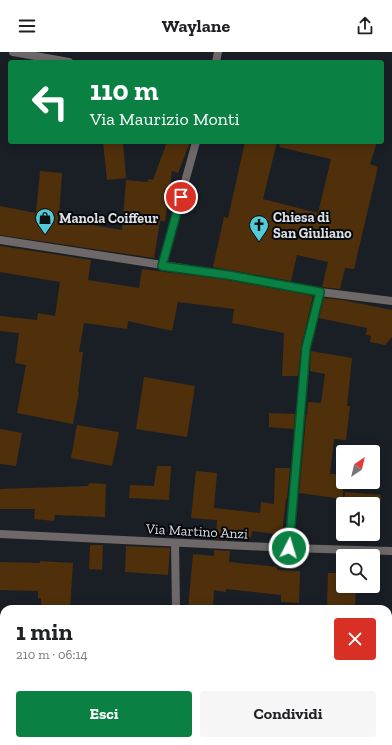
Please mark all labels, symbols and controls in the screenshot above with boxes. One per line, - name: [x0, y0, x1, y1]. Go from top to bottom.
- icon: menu: [16, 15, 38, 37]
- text: Waylane: [162, 15, 230, 37]
- icon: share: [354, 15, 376, 37]
- text: 110 m: [90, 74, 159, 107]
- icon: left: [24, 76, 76, 128]
- text: Via Maurizio Monti: [90, 108, 240, 130]
- pin: [164, 180, 198, 214]
- icon: arrive: [170, 186, 192, 208]
- shop icon: Manola Coiffeur: [34, 207, 56, 235]
- place label: Chiesa di San Giuliano: [273, 209, 352, 242]
- place label: Manola Coiffeur: [59, 210, 158, 227]
- church icon: Chiesa di San Giuliano: [248, 214, 270, 242]
- north arrow: [336, 445, 380, 489]
- map controls: [336, 445, 380, 593]
- button: sound: [336, 497, 380, 541]
- street label: Via Martino Anzi: [145, 520, 248, 543]
- position arrow: [268, 527, 310, 569]
- button: search: [336, 549, 380, 593]
- text: 1 min: [16, 617, 73, 646]
- button: close: [334, 618, 376, 660]
- text: 210 m · 06:14: [16, 647, 87, 662]
- button: Esci: [16, 691, 192, 737]
- button: Condividi: [200, 691, 376, 737]

